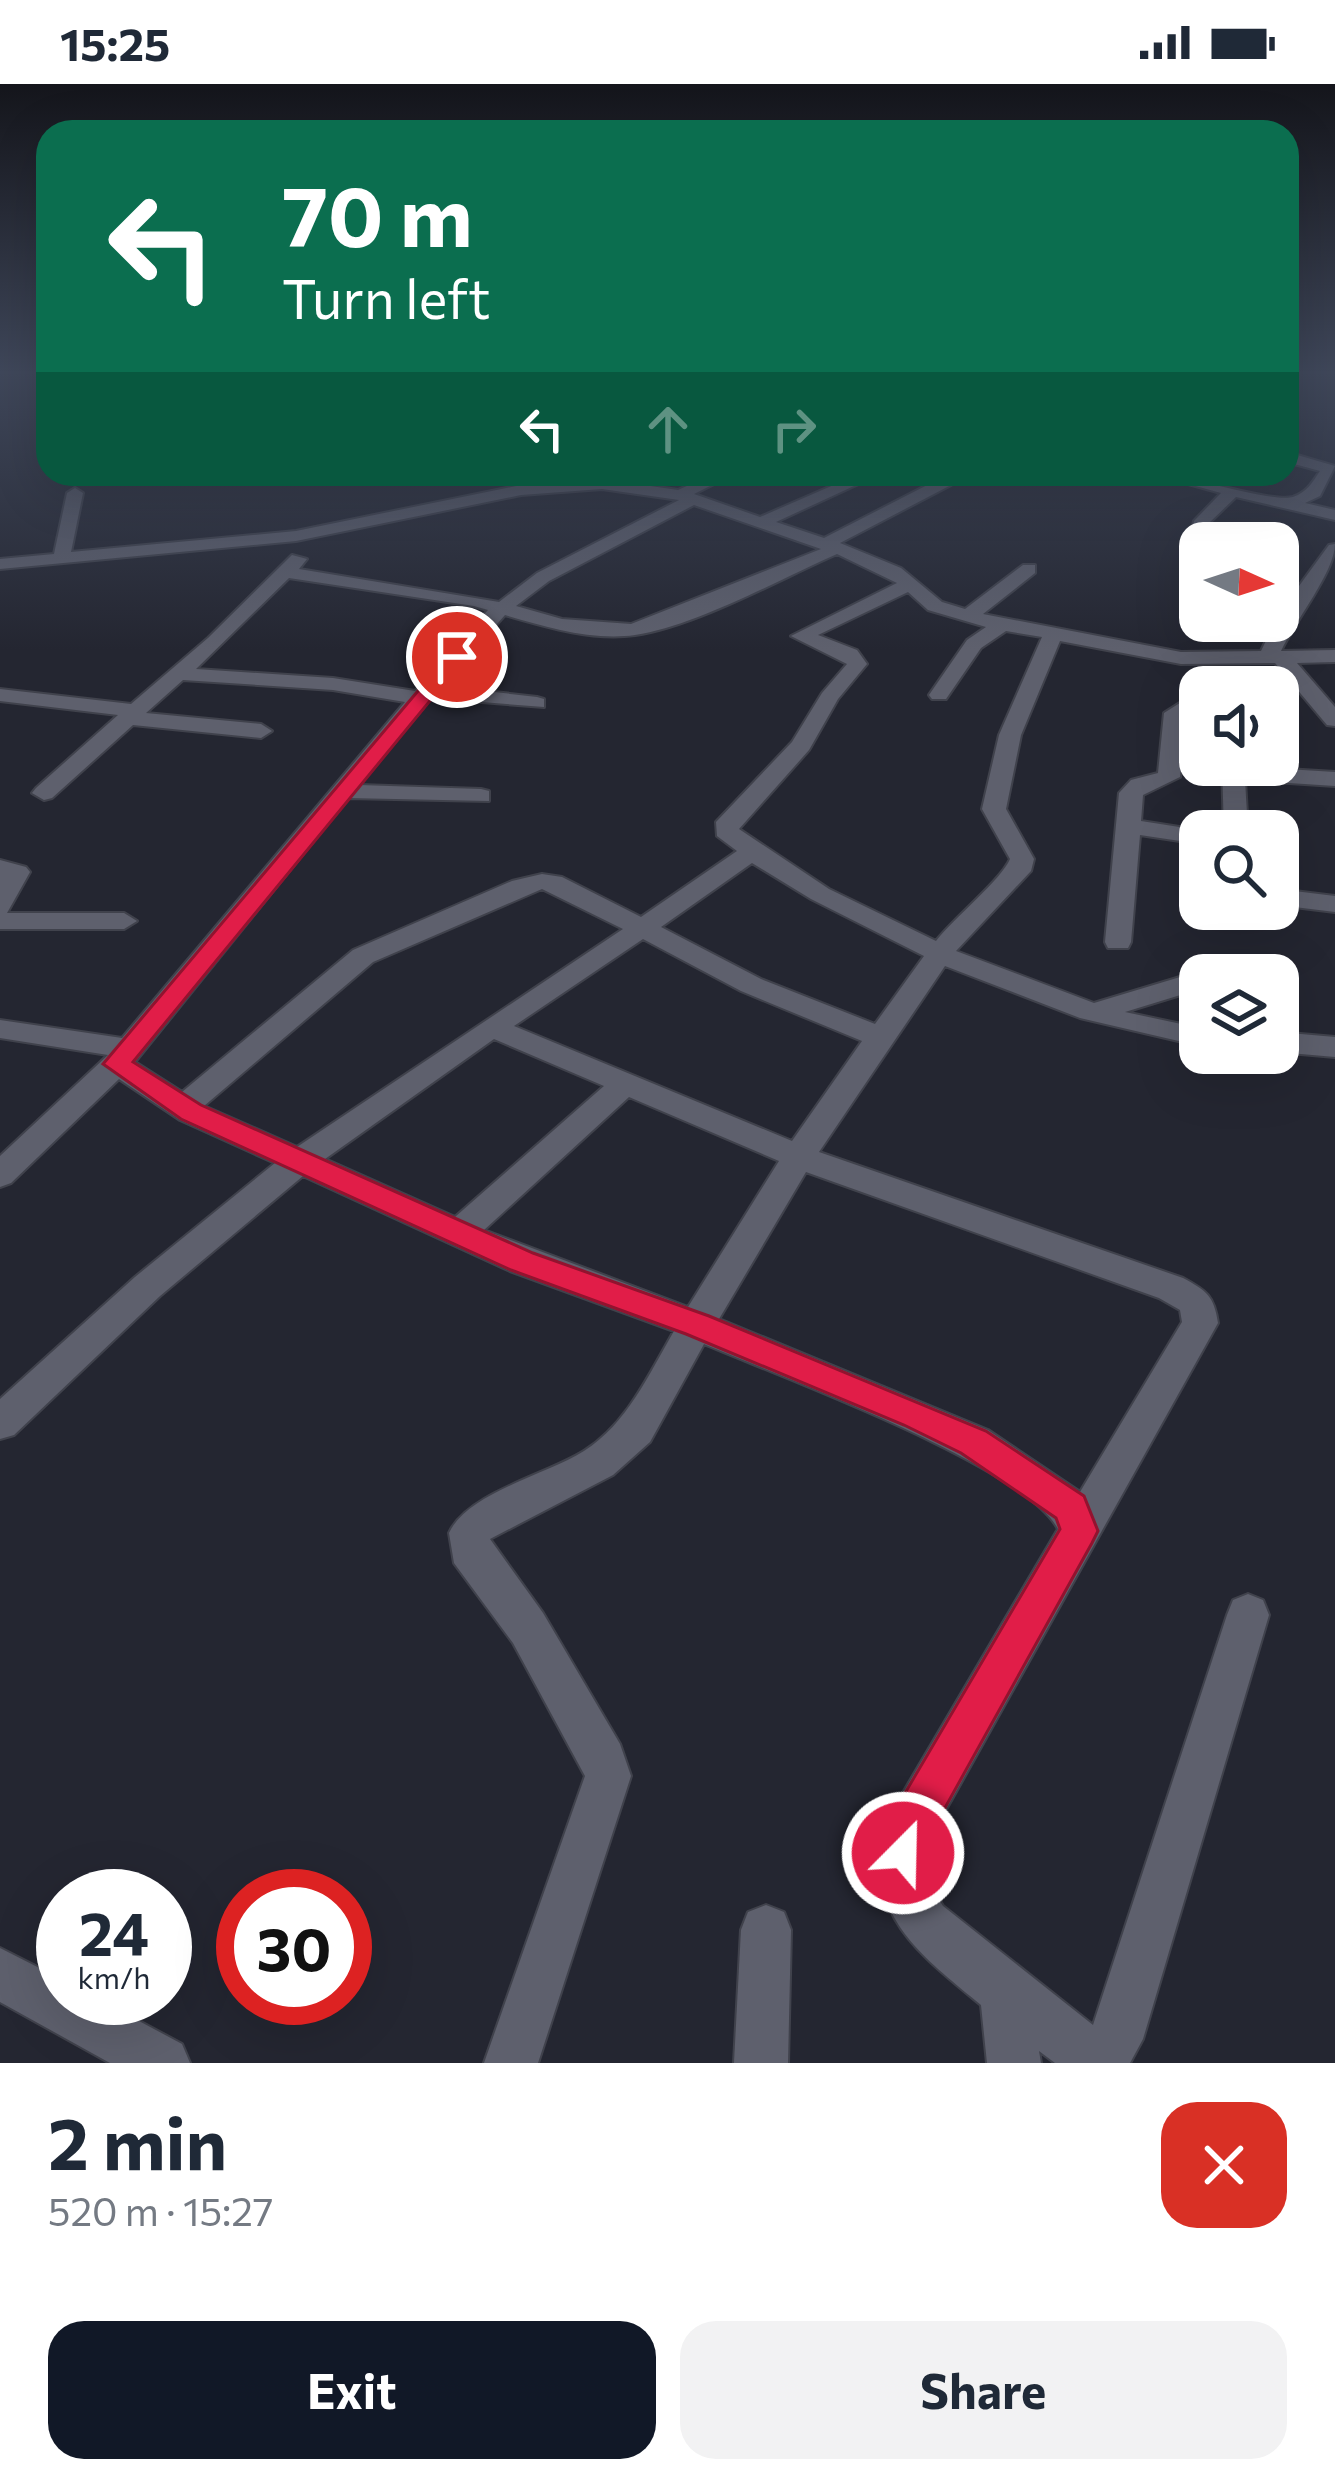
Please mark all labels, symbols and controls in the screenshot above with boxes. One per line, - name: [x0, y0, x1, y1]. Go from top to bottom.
- text: 15:25: [60, 15, 170, 70]
- text: 70 m: [282, 162, 473, 264]
- icon: left: [84, 168, 240, 324]
- text: Turn left: [282, 264, 490, 330]
- icon: left: [509, 396, 575, 462]
- icon: ahead: [635, 396, 701, 462]
- icon: right: [761, 396, 827, 462]
- north arrow: [1179, 522, 1299, 642]
- map controls: [1179, 522, 1299, 1074]
- pin: [406, 606, 508, 708]
- icon: arrive: [424, 624, 490, 690]
- button: sound: [1179, 666, 1299, 786]
- button: search: [1179, 810, 1299, 930]
- button: layers: [1179, 954, 1299, 1074]
- position arrow: [840, 1790, 966, 1916]
- speed limit sign: 30: [216, 1869, 372, 2025]
- text: 24: [79, 1895, 149, 1968]
- text: km/h: [78, 1958, 150, 1995]
- text: 2 min: [48, 2097, 227, 2185]
- button: close: [1161, 2102, 1287, 2228]
- text: 520 m · 15:27: [48, 2186, 273, 2234]
- button: Exit: [48, 2321, 656, 2459]
- button: Share: [680, 2321, 1287, 2459]

